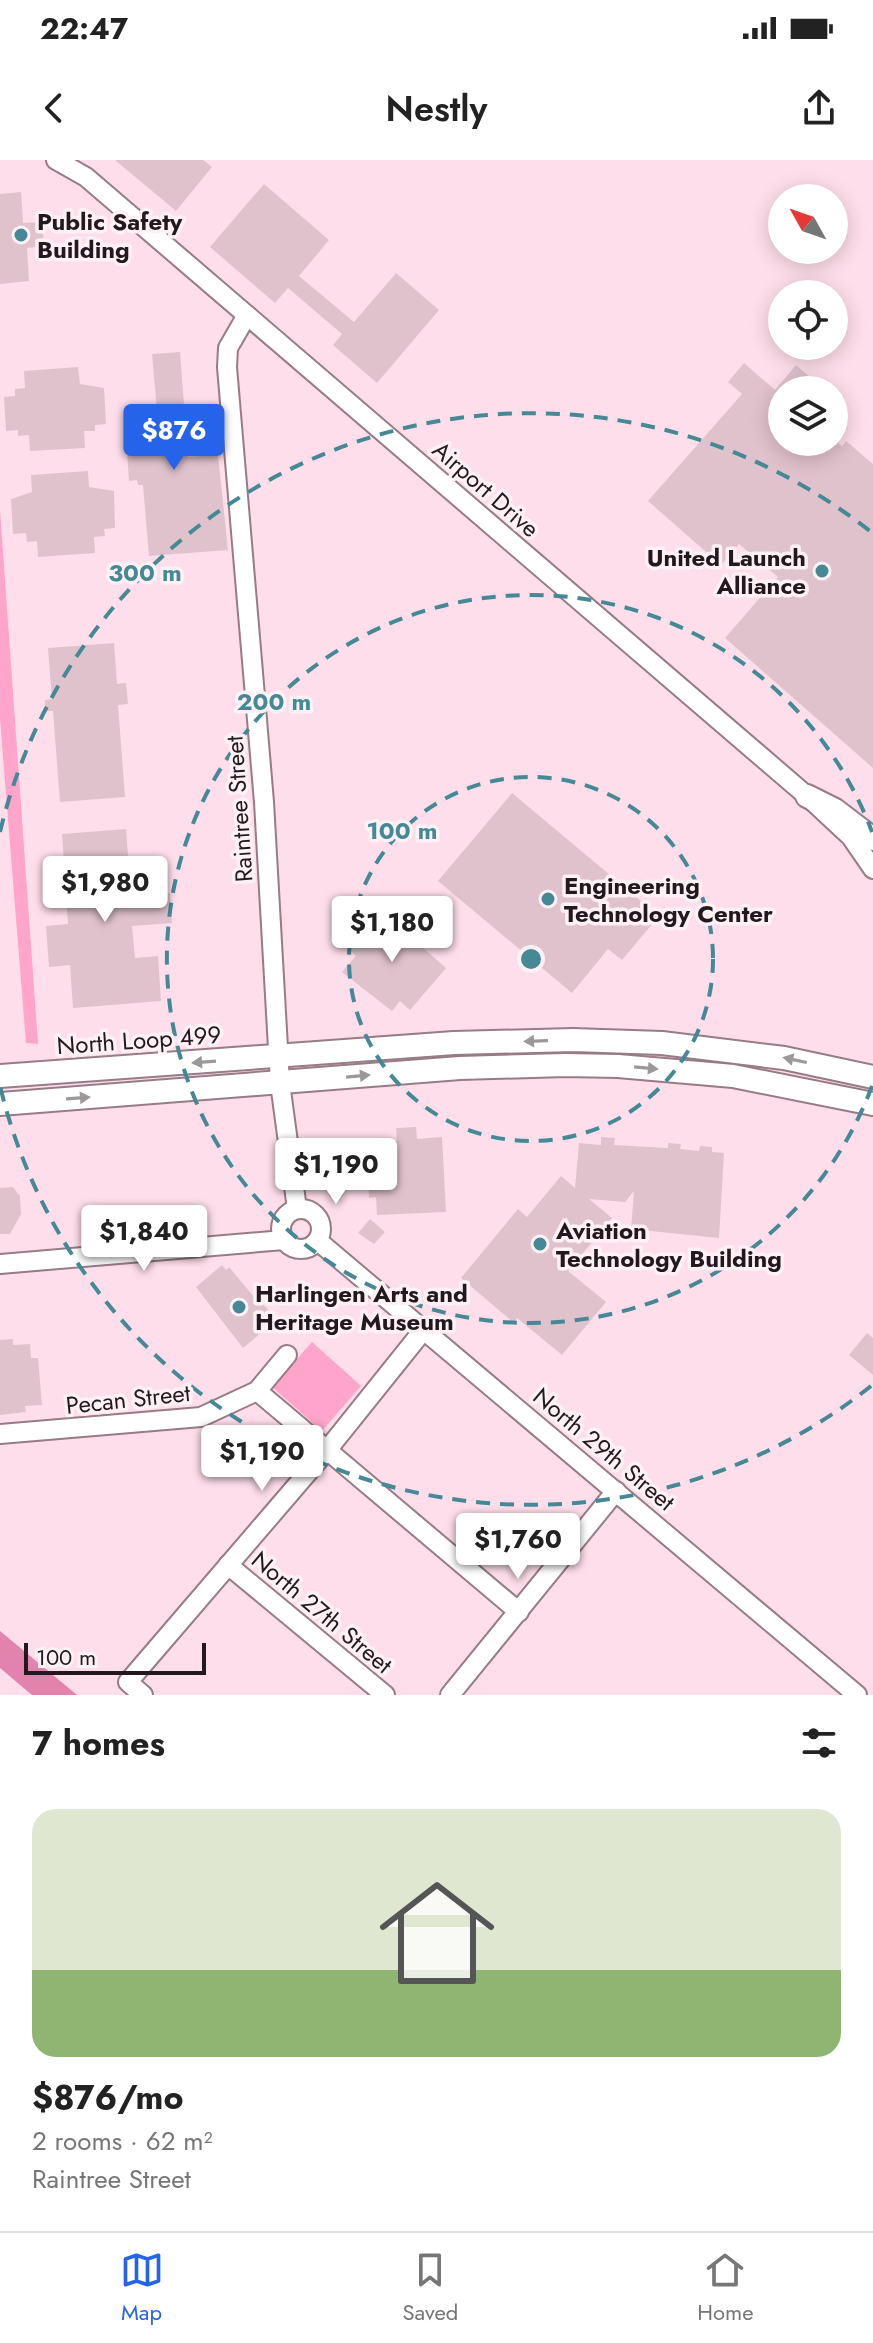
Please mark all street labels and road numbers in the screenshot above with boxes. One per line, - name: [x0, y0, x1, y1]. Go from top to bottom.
- street label: Airport Drive: [425, 433, 547, 545]
- street label: Raintree Street: [216, 734, 262, 883]
- street label: North Loop 499: [55, 1017, 223, 1063]
- street label: Pecan Street: [64, 1375, 192, 1423]
- street label: North 29th Street: [525, 1379, 683, 1519]
- street label: North 27th Street: [244, 1542, 400, 1682]

